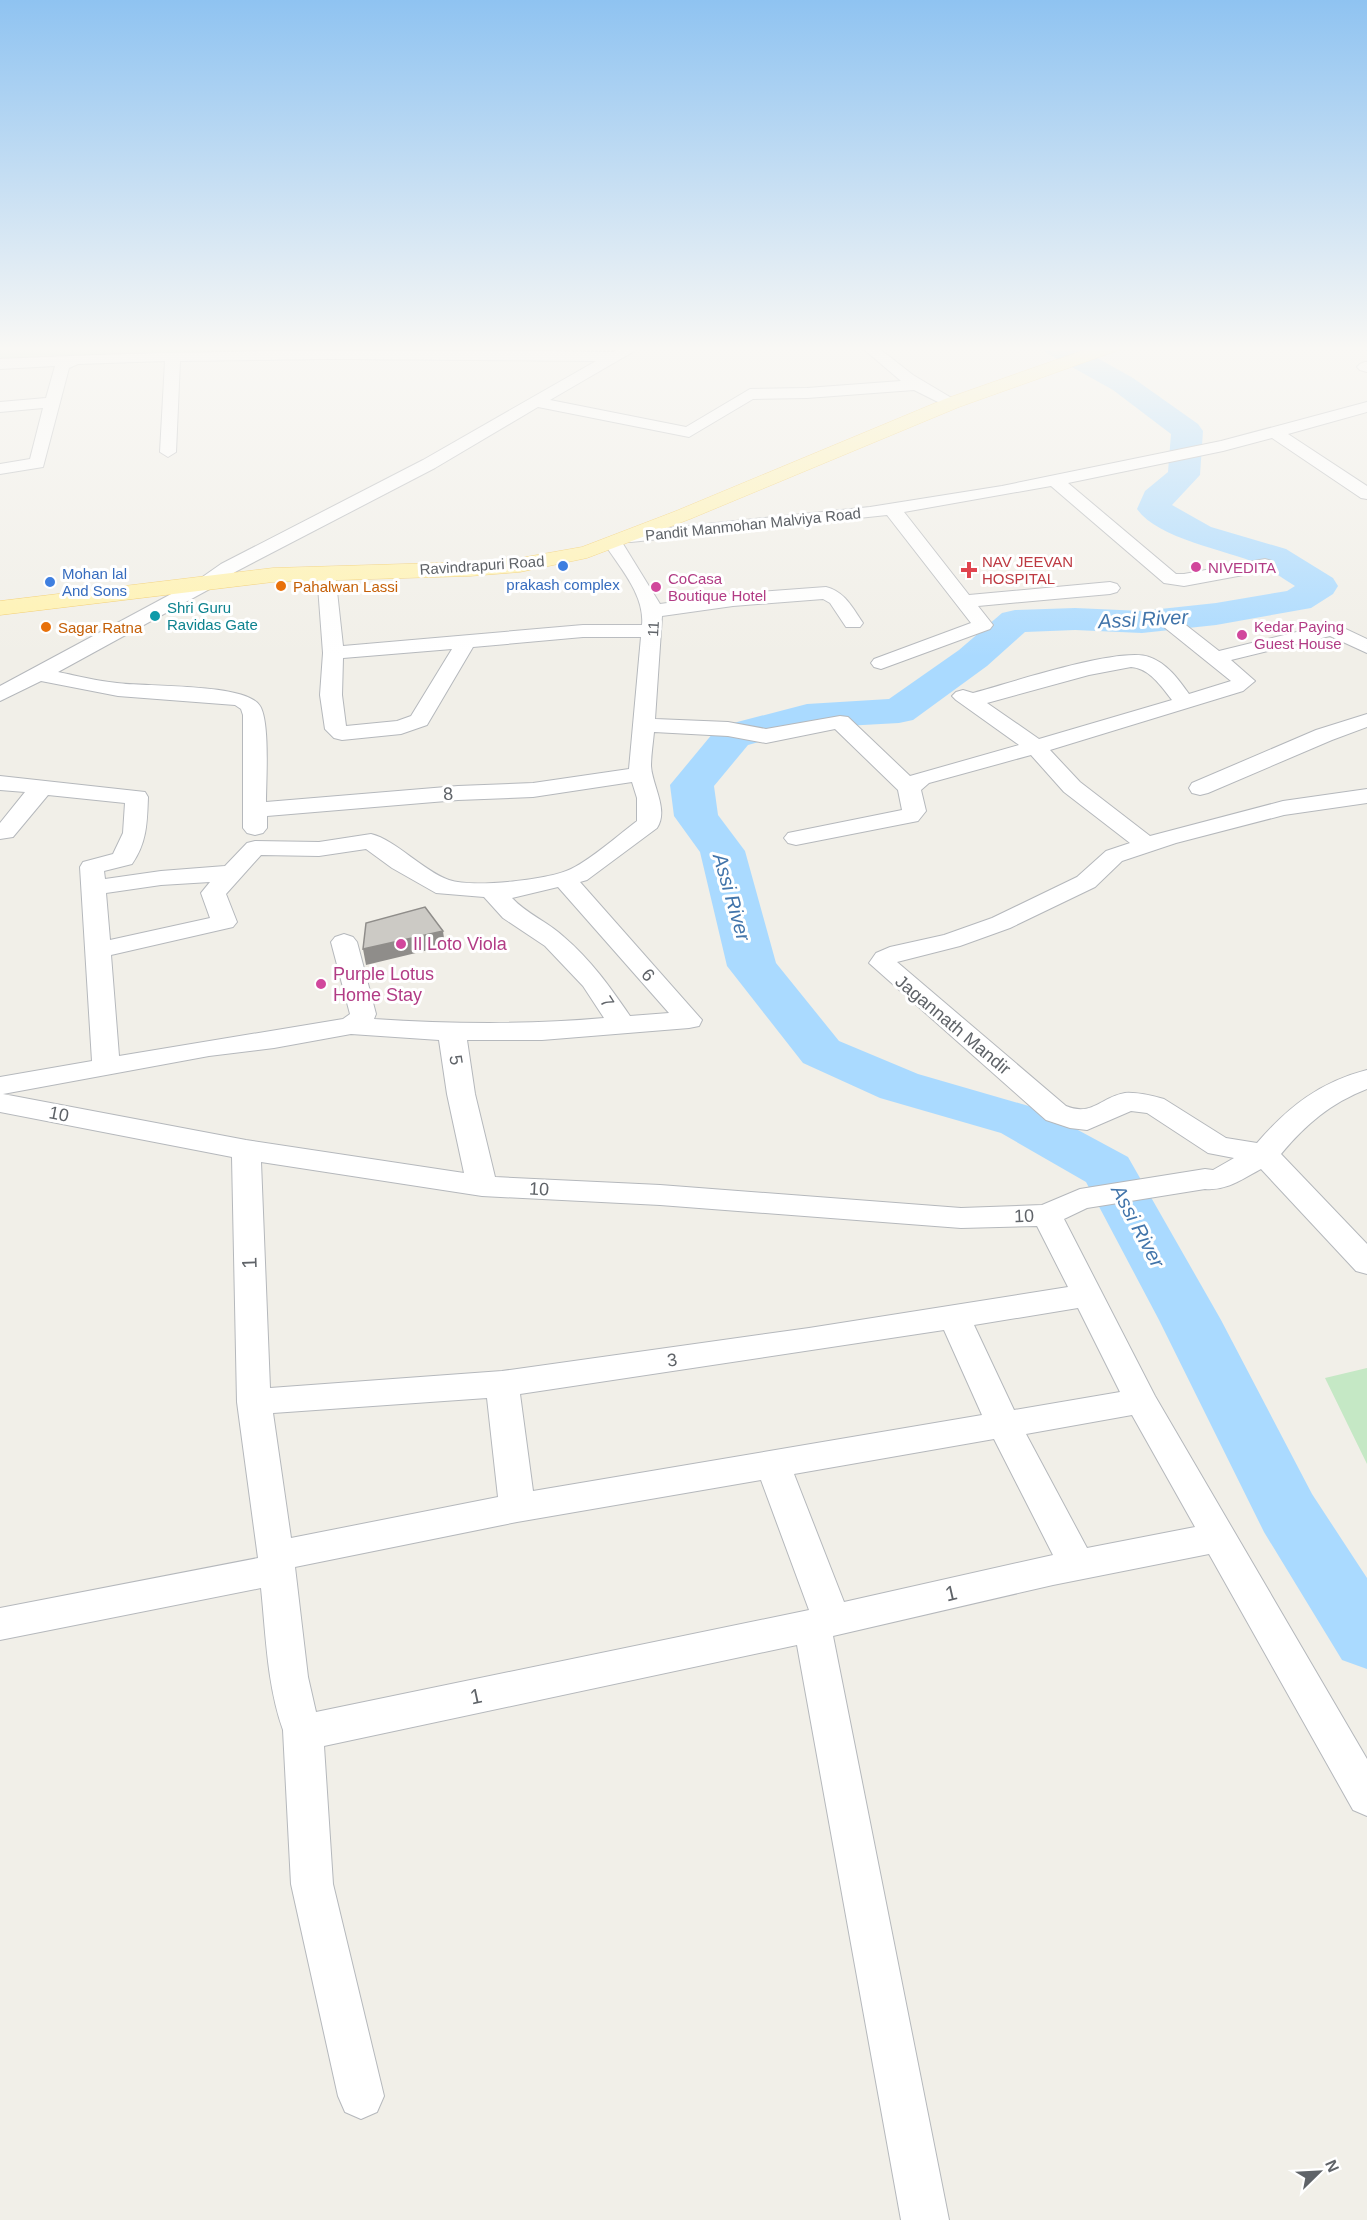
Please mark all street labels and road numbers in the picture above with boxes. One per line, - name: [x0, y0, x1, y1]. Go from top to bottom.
- street label: Pandit Manmohan Malviya Road: [644, 504, 862, 544]
- street label: Ravindrapuri Road: [419, 552, 545, 578]
- street label: 11: [644, 621, 662, 637]
- street label: 8: [442, 784, 454, 804]
- street label: 6: [637, 965, 659, 985]
- street label: Jagannath Mandir: [891, 971, 1015, 1079]
- street label: 7: [596, 992, 618, 1012]
- street label: 5: [445, 1053, 467, 1067]
- street label: 10: [47, 1102, 71, 1126]
- street label: 10: [528, 1178, 550, 1200]
- street label: 10: [1014, 1206, 1034, 1226]
- street label: 1: [237, 1257, 261, 1269]
- street label: 3: [666, 1349, 678, 1371]
- street label: 1: [943, 1580, 959, 1606]
- street label: 1: [468, 1684, 484, 1708]

